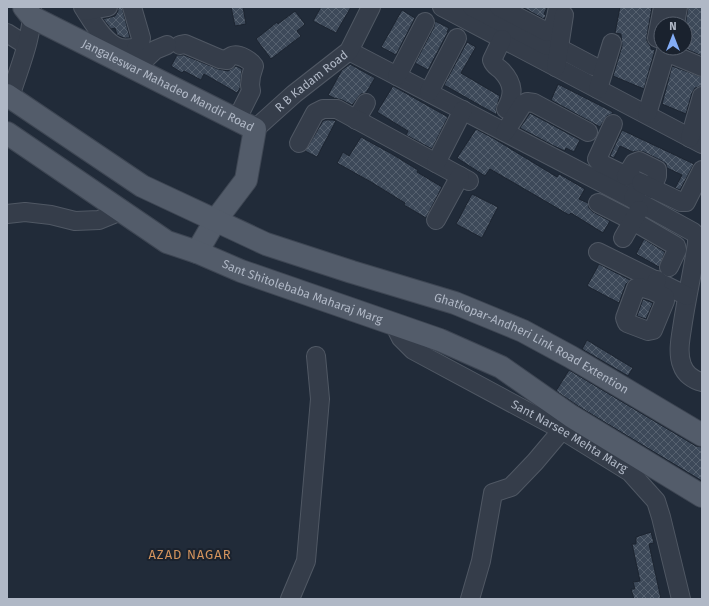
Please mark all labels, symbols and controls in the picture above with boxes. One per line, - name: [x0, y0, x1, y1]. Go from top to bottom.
- north arrow: [653, 16, 693, 56]
- text: N: [669, 20, 677, 33]
- street label: Jangaleswar Mahadeo Mandir Road: [80, 36, 256, 134]
- street label: R B Kadam Road: [272, 48, 351, 115]
- street label: Sant Shitolebaba Maharaj Marg: [220, 257, 385, 327]
- street label: Ghatkopar-Andheri Link Road Extention: [432, 290, 631, 397]
- street label: Sant Narsee Mehta Marg: [509, 397, 631, 476]
- district label: AZAD NAGAR: [148, 547, 232, 562]

